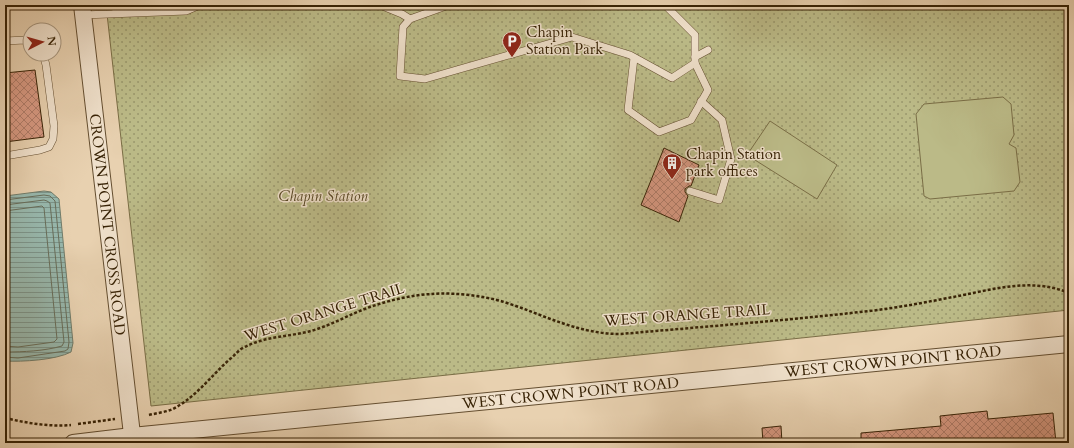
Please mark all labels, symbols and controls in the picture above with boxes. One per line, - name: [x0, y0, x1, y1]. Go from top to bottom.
- north arrow: [22, 22, 62, 62]
- place label: Chapin Station Park: [526, 22, 603, 59]
- parking icon: Chapin Station Park: [501, 30, 523, 58]
- text: N: [43, 35, 59, 47]
- street label: CROWN POINT CROSS ROAD: [85, 112, 130, 337]
- place label: Chapin Station park offices: [686, 144, 782, 181]
- building icon: Chapin Station park offices: [661, 152, 683, 180]
- park label: Chapin Station: [278, 186, 369, 206]
- street label: WEST ORANGE TRAIL: [240, 278, 407, 346]
- street label: WEST ORANGE TRAIL: [602, 299, 772, 331]
- street label: WEST CROWN POINT ROAD: [783, 341, 1002, 382]
- street label: WEST CROWN POINT ROAD: [460, 372, 680, 414]

